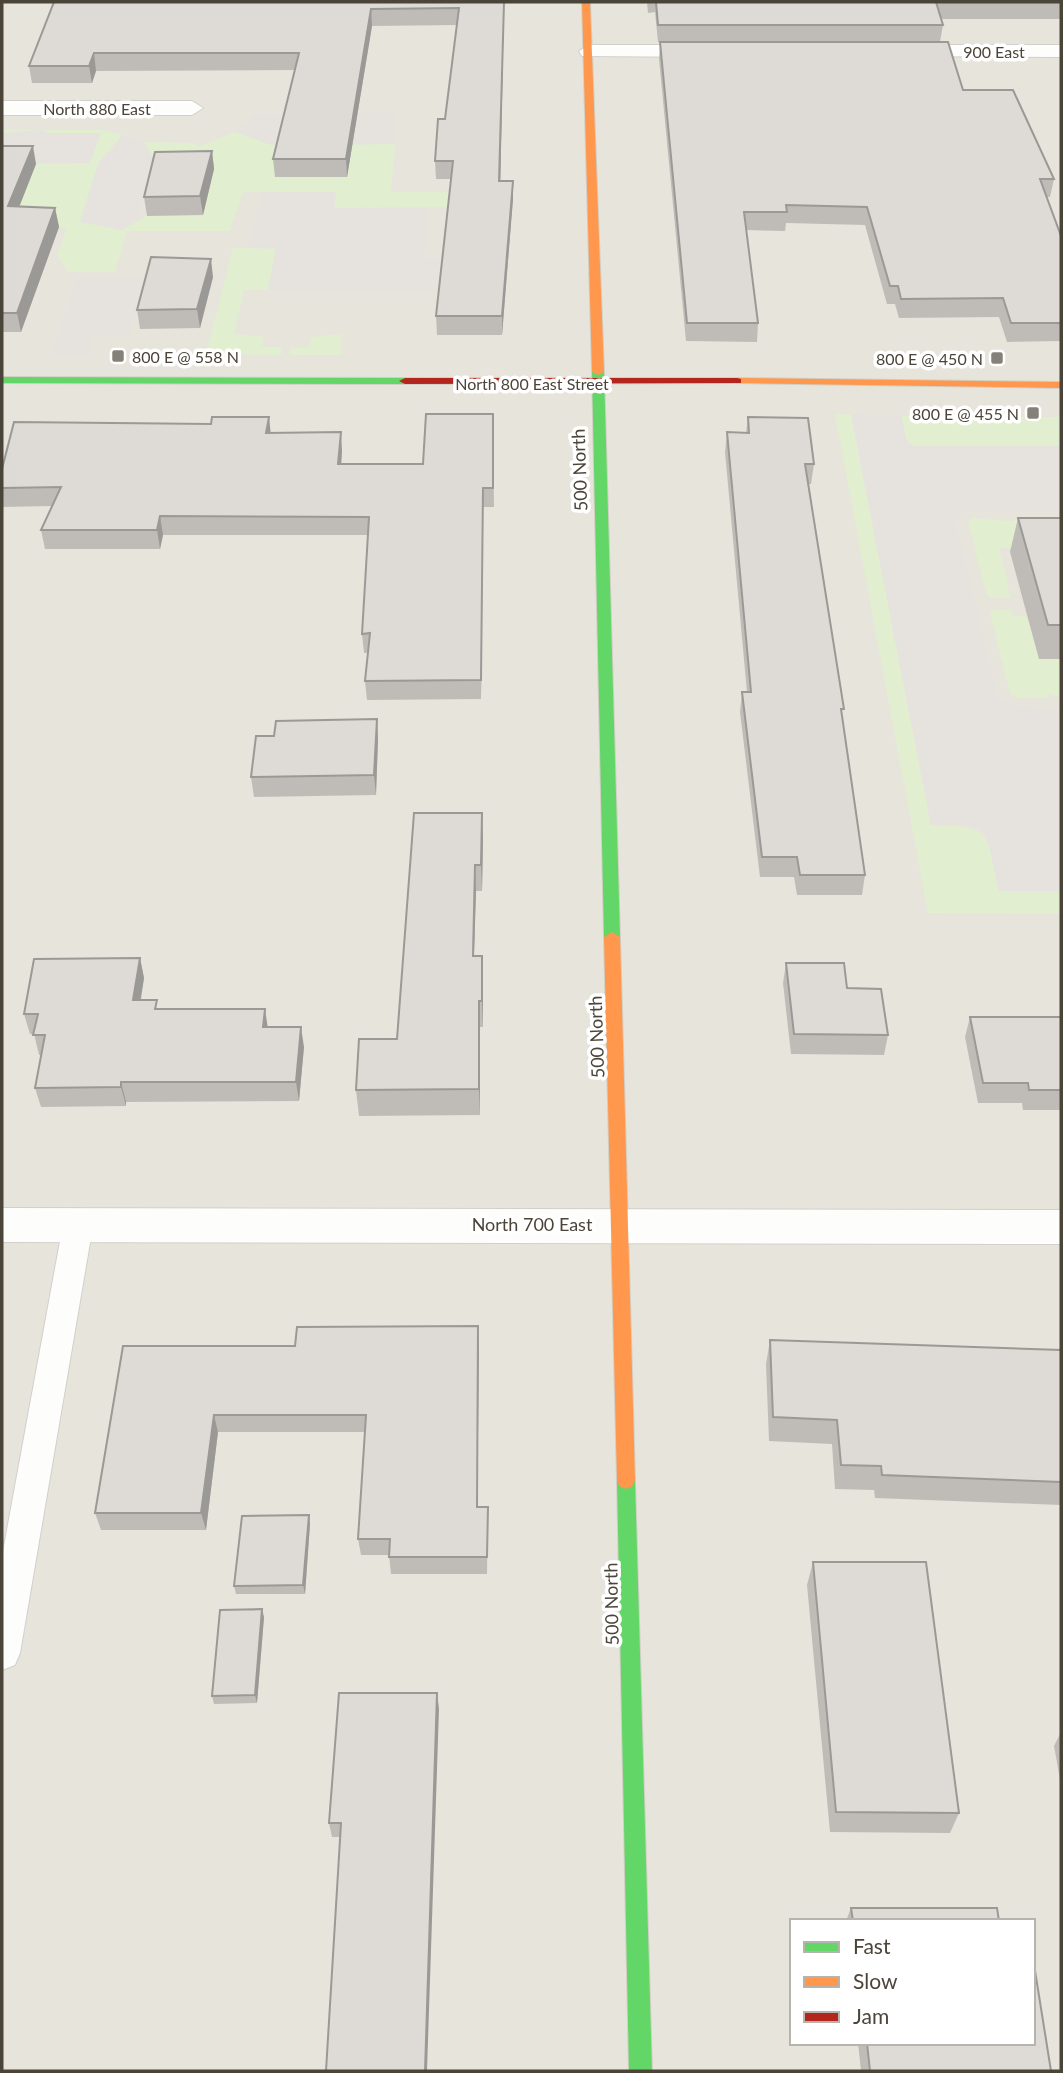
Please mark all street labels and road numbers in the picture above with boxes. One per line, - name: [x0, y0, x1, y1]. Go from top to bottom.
- street label: 900 East: [963, 42, 1025, 61]
- street label: North 880 East: [43, 99, 151, 118]
- street label: North 800 East Street: [455, 374, 609, 393]
- street label: 500 North: [567, 428, 591, 512]
- street label: 500 North: [584, 995, 608, 1079]
- street label: North 700 East: [472, 1213, 593, 1235]
- street label: 500 North: [599, 1562, 623, 1646]

